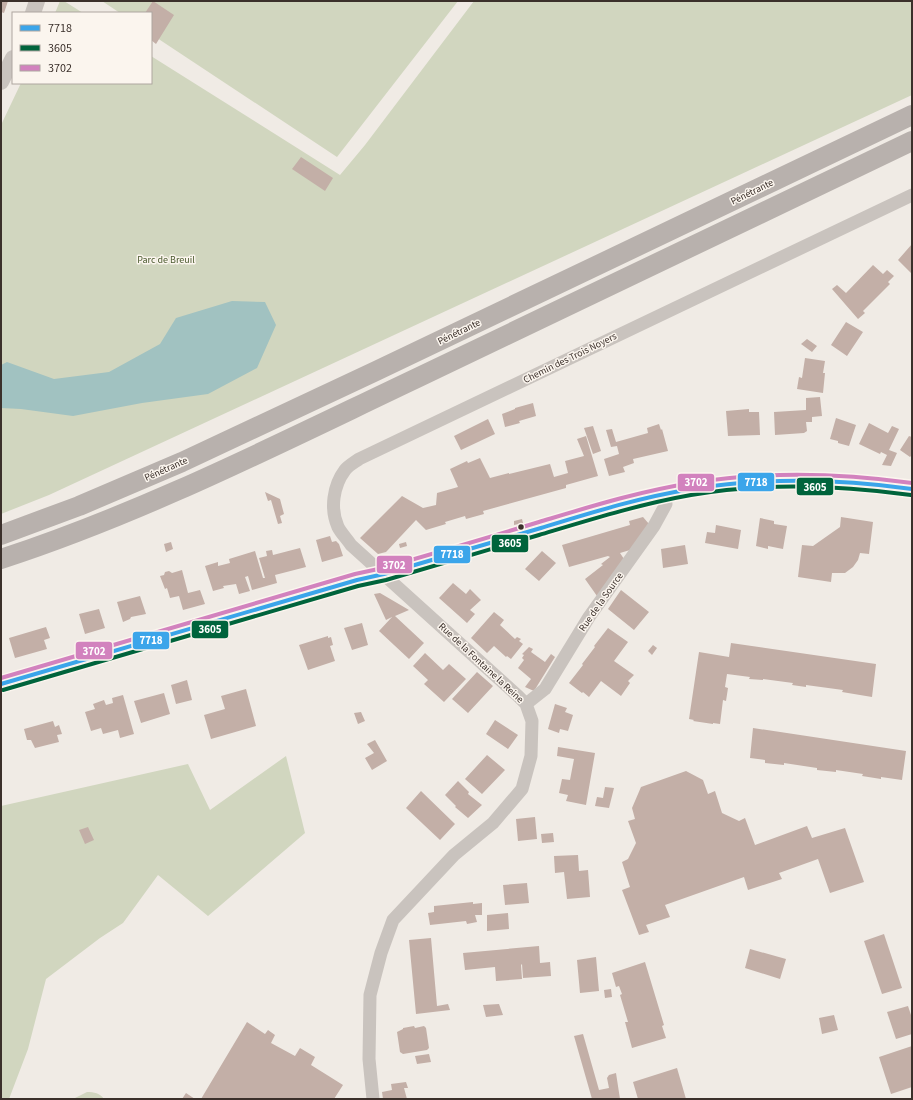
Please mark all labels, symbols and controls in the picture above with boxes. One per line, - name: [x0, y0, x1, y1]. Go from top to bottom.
- legend: [12, 12, 152, 84]
- text: 7718: [48, 20, 72, 37]
- text: 3605: [48, 40, 72, 57]
- text: 3702: [48, 60, 72, 77]
- street label: Pénétrante: [728, 176, 776, 208]
- park label: Parc de Breuil: [137, 253, 195, 267]
- street label: Pénétrante: [435, 316, 483, 348]
- street label: Chemin des Trois Noyers: [521, 329, 619, 387]
- street label: Pénétrante: [142, 453, 190, 485]
- line badge: 7718: [737, 472, 775, 492]
- line badge: 3702: [677, 473, 715, 492]
- text: 3702: [684, 475, 708, 490]
- text: 7718: [744, 475, 768, 490]
- line badge: 3605: [796, 477, 834, 496]
- text: 3605: [803, 480, 827, 495]
- unlabelled marker: [516, 522, 526, 532]
- line badge: 3605: [491, 534, 529, 553]
- text: 3605: [498, 536, 522, 551]
- line badge: 7718: [433, 545, 471, 564]
- text: 7718: [440, 547, 464, 562]
- line badge: 3702: [376, 555, 413, 574]
- text: 3702: [382, 558, 406, 573]
- street label: Rue de la Source: [575, 570, 627, 634]
- line badge: 3605: [191, 620, 229, 639]
- street label: Rue de la Fontaine la Reine: [435, 620, 527, 706]
- text: 3605: [198, 622, 222, 637]
- line badge: 7718: [132, 631, 170, 650]
- text: 7718: [139, 633, 163, 648]
- line badge: 3702: [75, 641, 113, 660]
- text: 3702: [82, 644, 106, 659]

